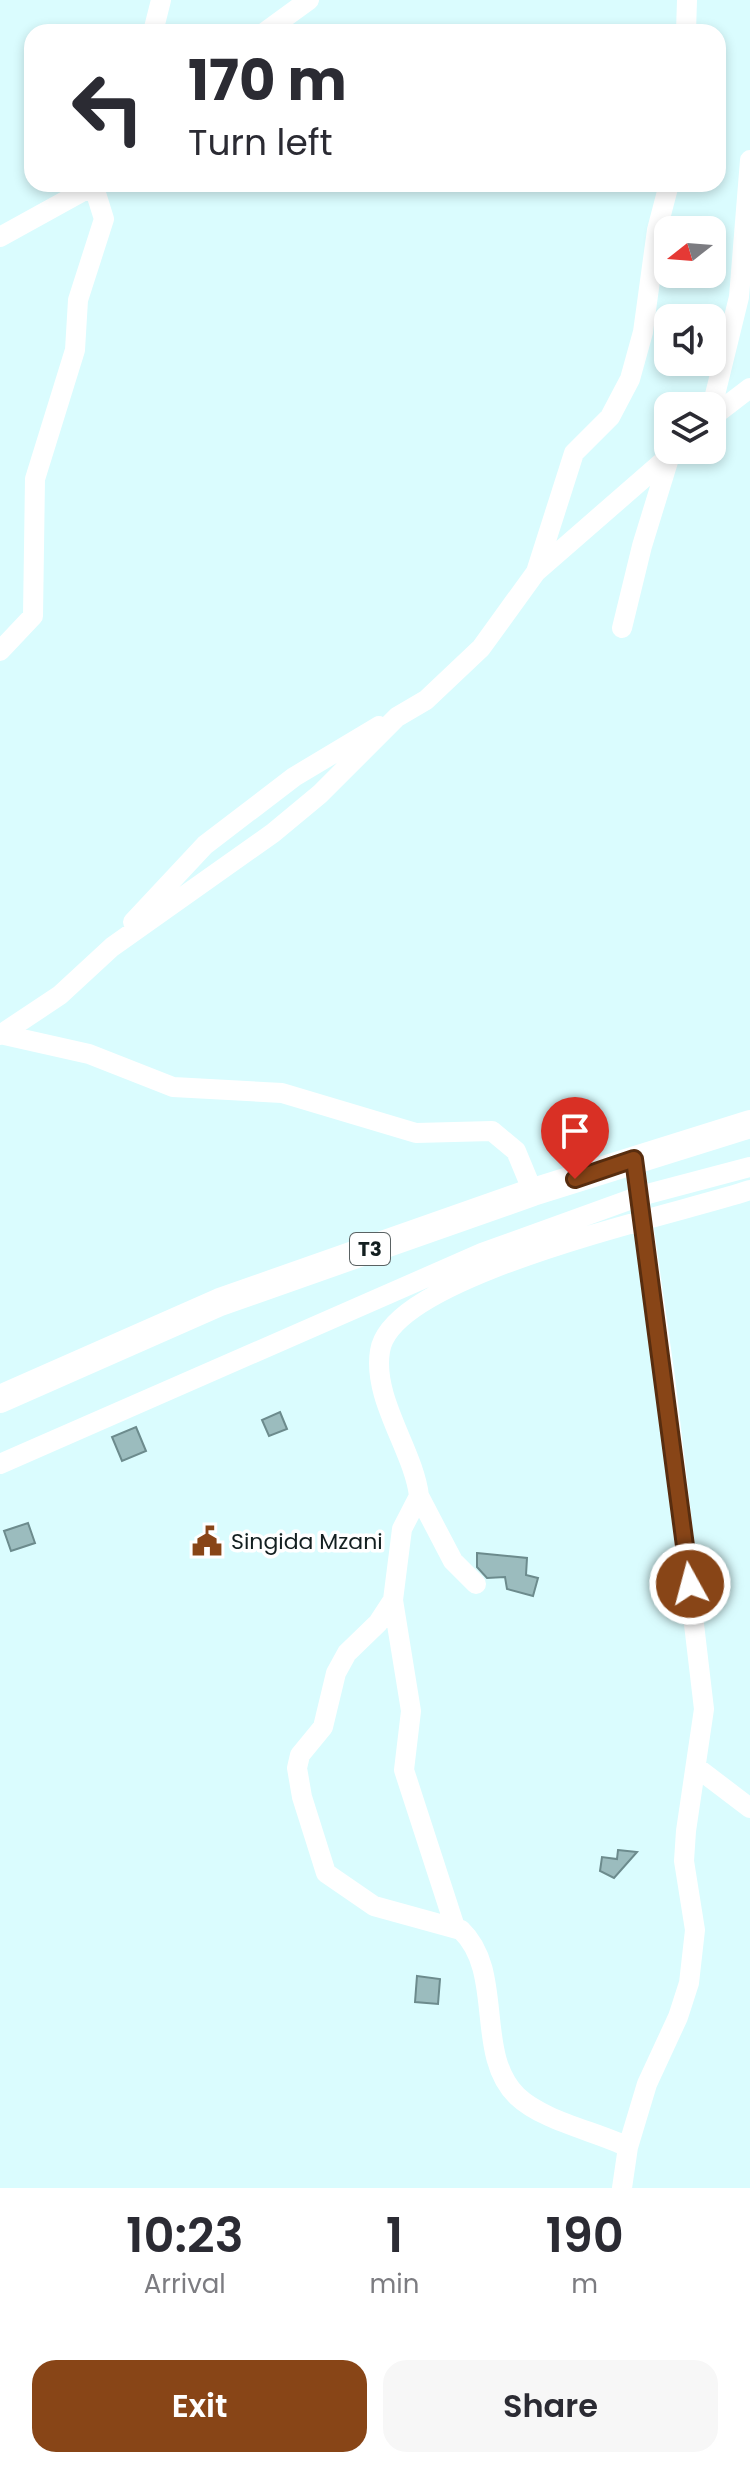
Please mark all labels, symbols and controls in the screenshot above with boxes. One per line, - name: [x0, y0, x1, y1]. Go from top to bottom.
- text: 170 m: [188, 41, 347, 120]
- icon: left: [56, 56, 160, 160]
- text: Turn left: [188, 117, 333, 168]
- north arrow: [654, 216, 726, 288]
- map controls: [654, 216, 726, 464]
- button: sound: [654, 304, 726, 376]
- button: layers: [654, 392, 726, 464]
- pin: [541, 1097, 609, 1179]
- icon: arrive: [553, 1109, 597, 1153]
- road number: T3: [350, 1233, 390, 1265]
- public building icon: Singida Mzani: [190, 1524, 224, 1558]
- place label: Singida Mzani: [231, 1526, 383, 1557]
- position arrow: [648, 1542, 732, 1626]
- text: 10:23: [126, 2202, 243, 2269]
- text: 1: [386, 2202, 403, 2269]
- text: 190: [545, 2202, 624, 2269]
- text: Arrival: [144, 2266, 226, 2302]
- text: min: [370, 2266, 419, 2302]
- text: m: [571, 2266, 598, 2302]
- button: Exit: [32, 2360, 367, 2452]
- button: Share: [383, 2360, 718, 2452]

